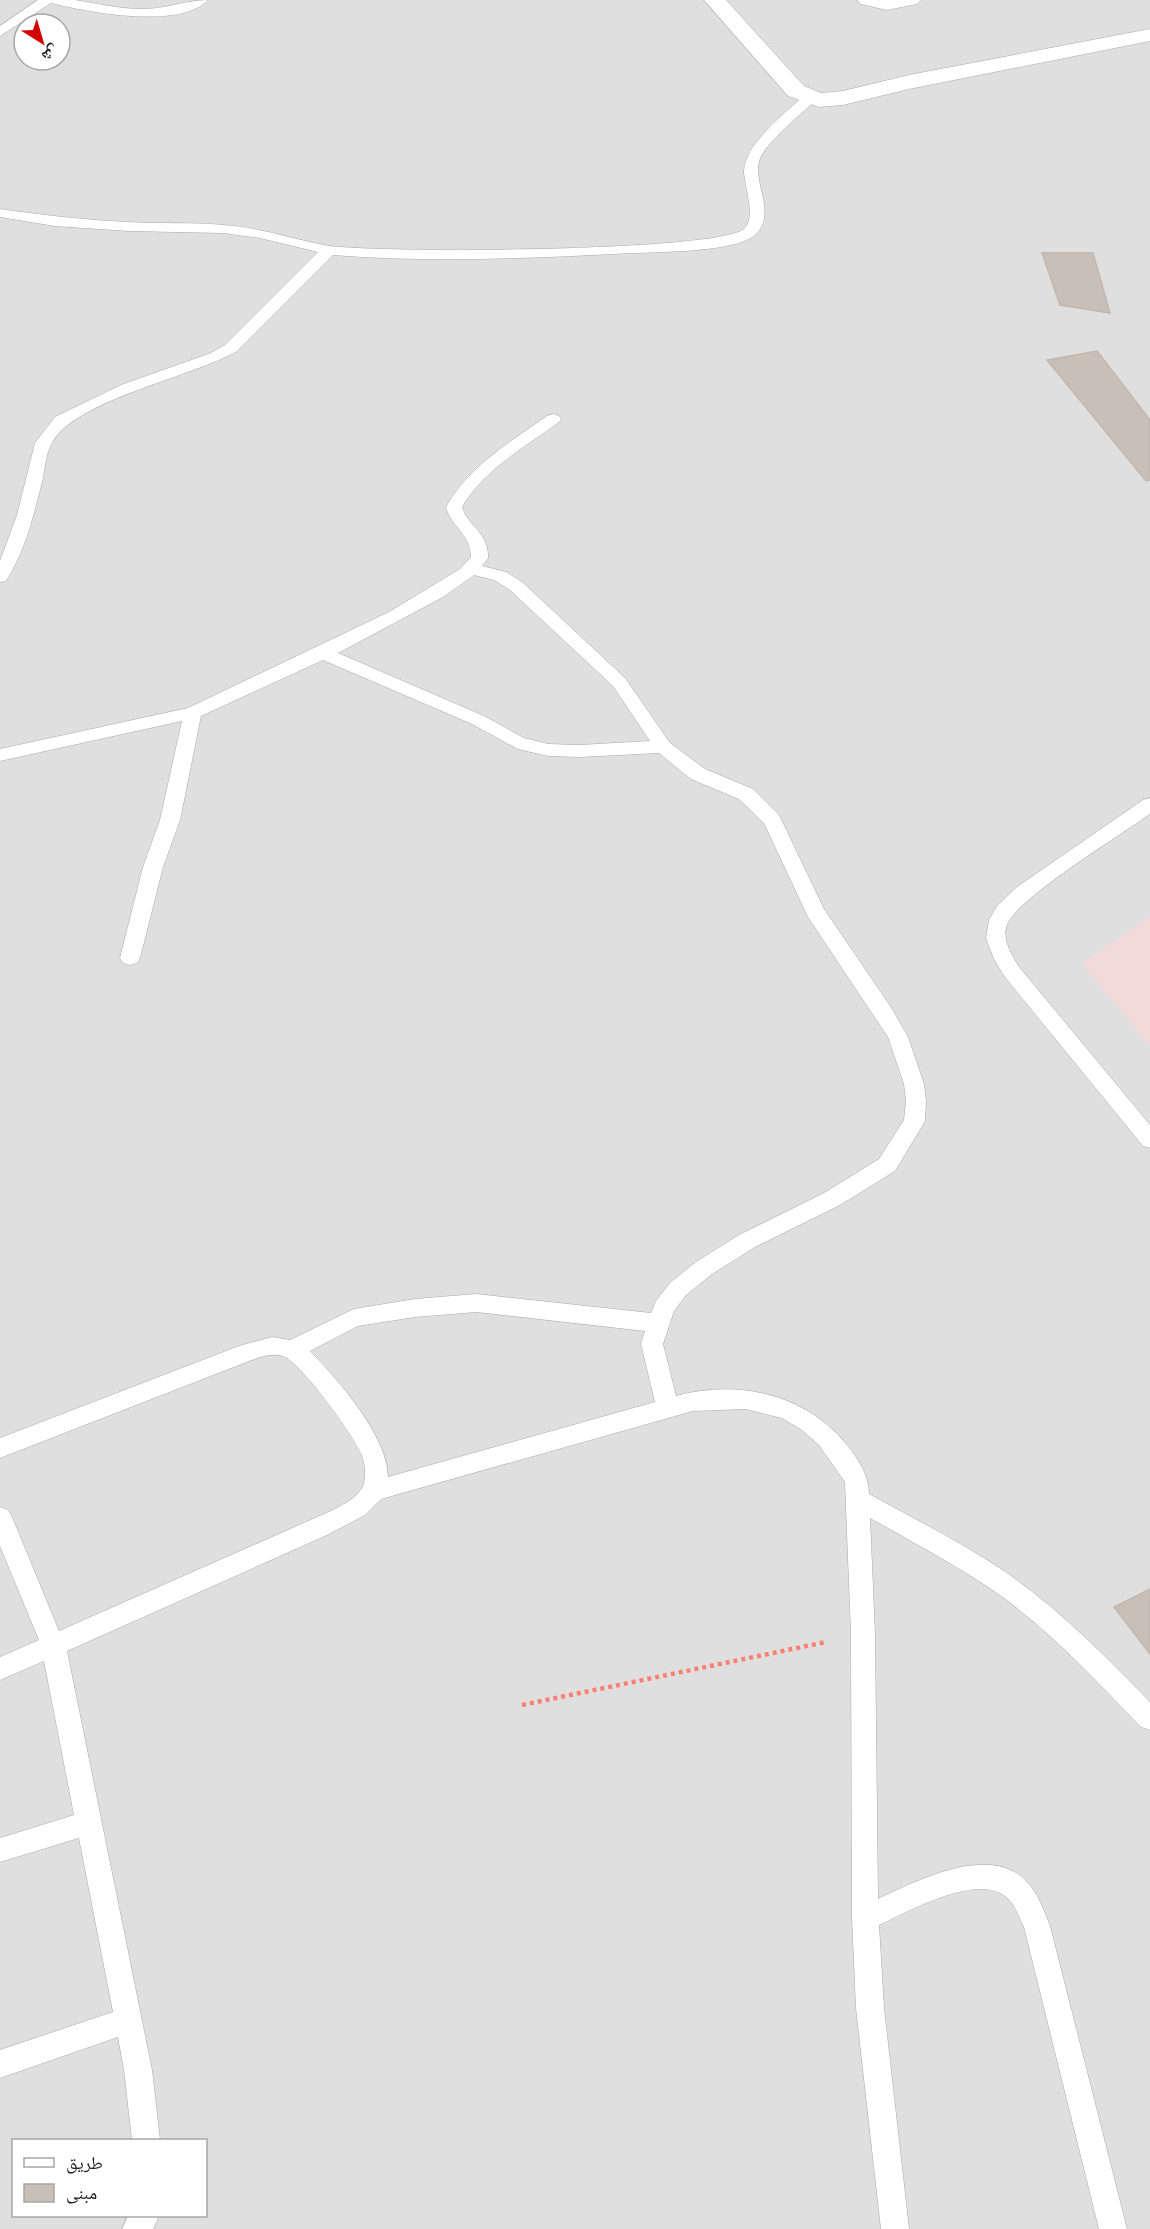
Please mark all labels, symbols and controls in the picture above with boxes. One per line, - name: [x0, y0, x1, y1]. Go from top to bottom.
- north arrow: [12, 12, 72, 72]
- text: ش: [38, 41, 63, 66]
- legend: [12, 2139, 207, 2217]
- text: طريق: [66, 2152, 103, 2174]
- text: مبنى: [66, 2182, 97, 2204]

